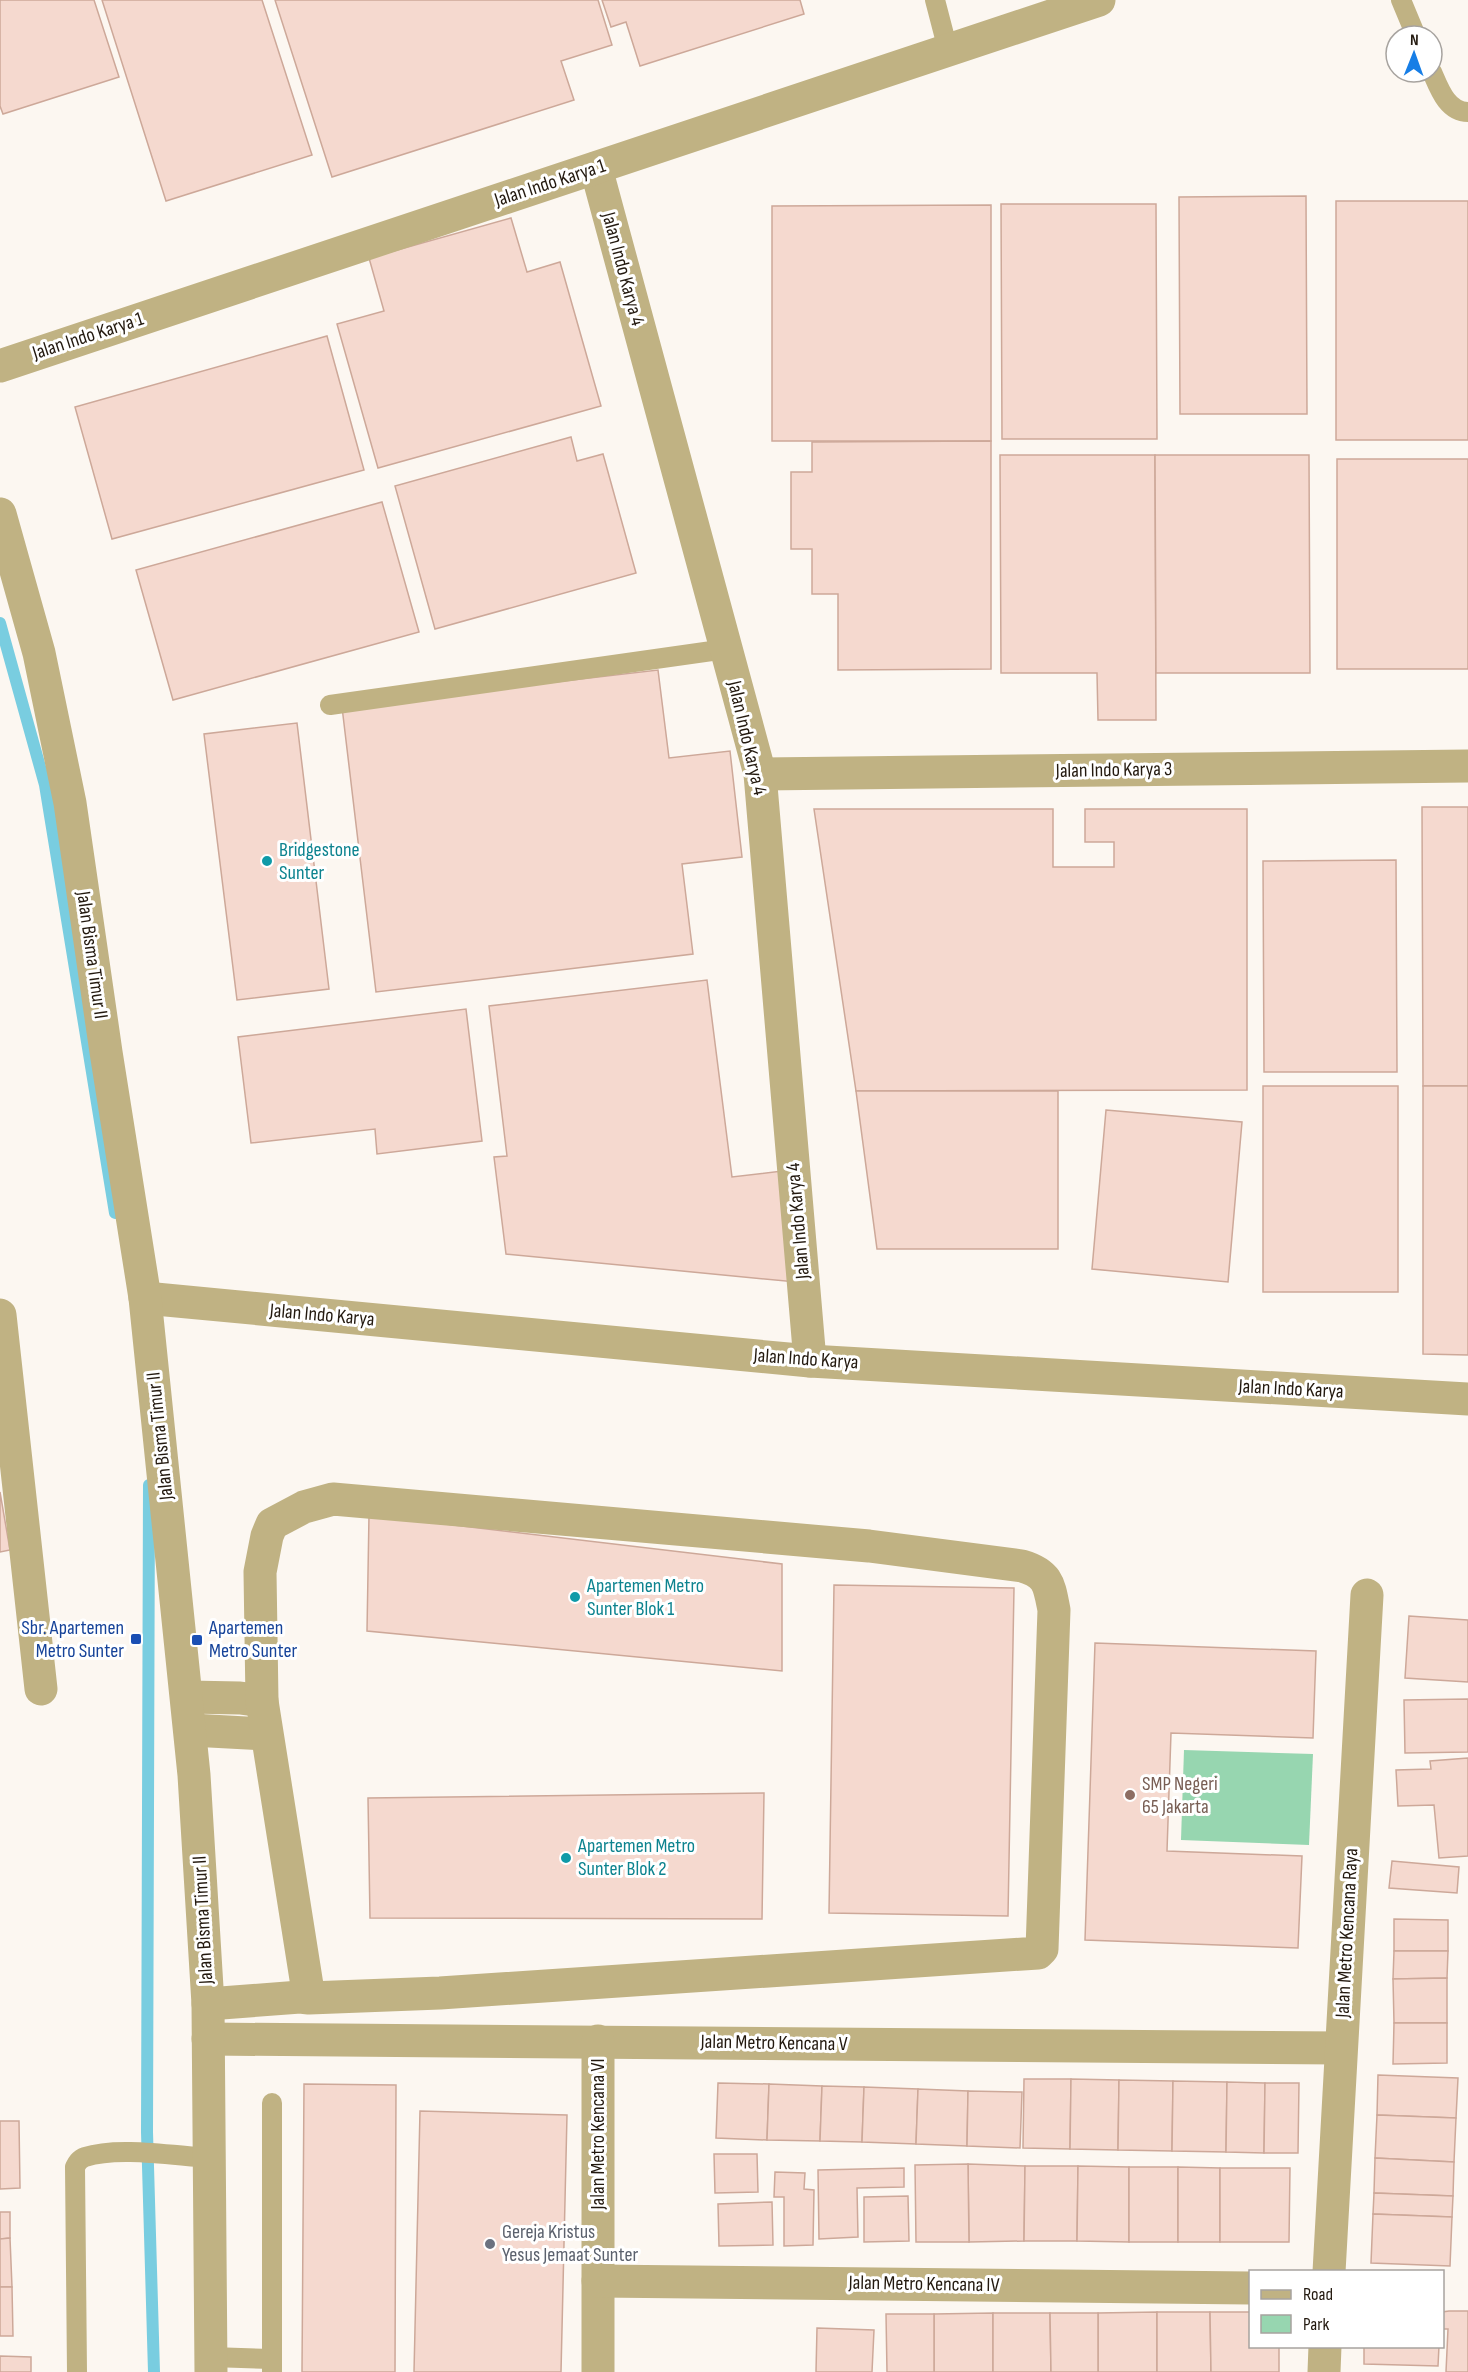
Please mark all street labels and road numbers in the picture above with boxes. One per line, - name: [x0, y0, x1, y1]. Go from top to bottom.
- street label: Jalan Indo Karya 1: [491, 154, 609, 213]
- street label: Jalan Indo Karya 4: [596, 209, 650, 328]
- street label: Jalan Indo Karya 1: [29, 307, 147, 366]
- street label: Jalan Indo Karya 4: [722, 678, 772, 798]
- street label: Jalan Indo Karya 3: [1054, 757, 1173, 783]
- street label: Jalan Bisma Timur II: [71, 889, 113, 1020]
- street label: Jalan Indo Karya 4: [781, 1162, 815, 1281]
- street label: Jalan Indo Karya: [268, 1298, 375, 1332]
- street label: Jalan Indo Karya: [752, 1343, 859, 1375]
- street label: Jalan Bisma Timur II: [141, 1371, 179, 1502]
- street label: Jalan Indo Karya: [1237, 1374, 1344, 1404]
- street label: Jalan Metro Kencana Raya: [1331, 1848, 1363, 2019]
- street label: Jalan Bisma Timur II: [188, 1855, 218, 1986]
- street label: Jalan Metro Kencana V: [699, 2030, 848, 2056]
- street label: Jalan Metro Kencana VI: [586, 2058, 610, 2211]
- street label: Jalan Metro Kencana IV: [847, 2271, 1000, 2297]

